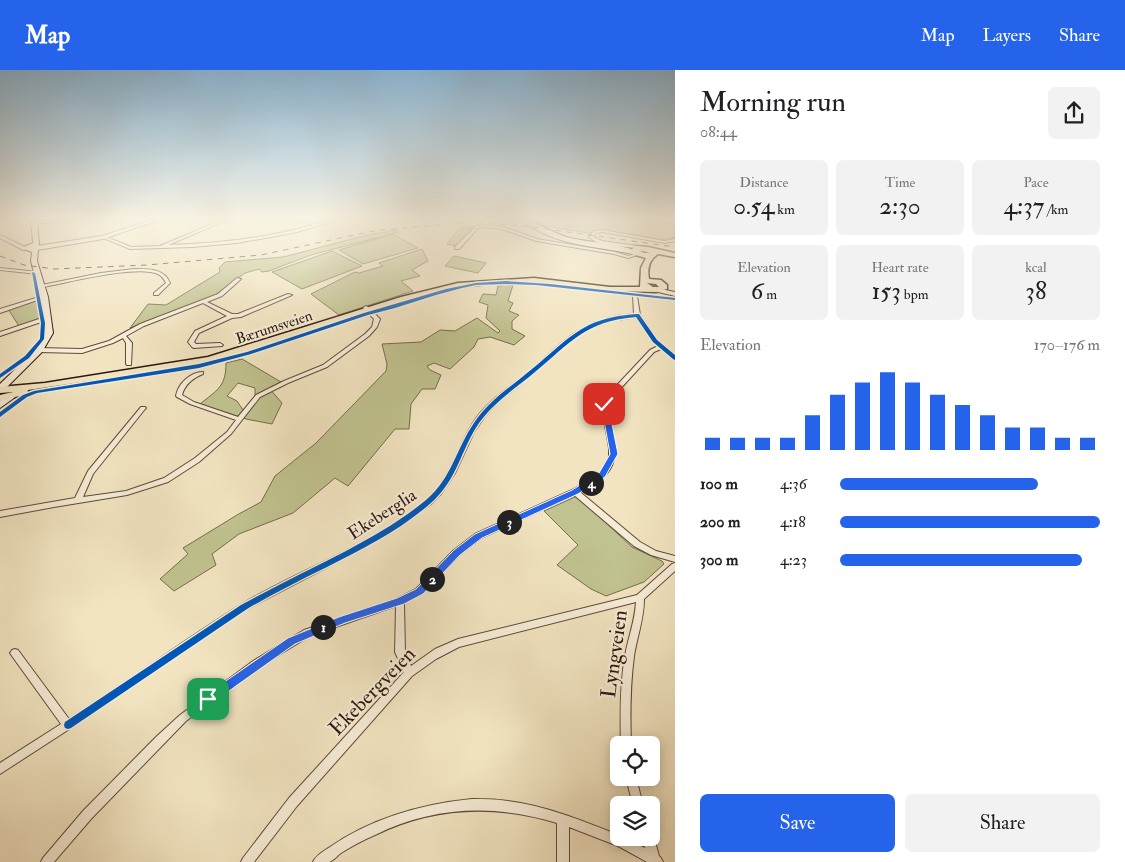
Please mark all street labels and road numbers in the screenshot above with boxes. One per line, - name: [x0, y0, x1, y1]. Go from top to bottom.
- street label: Bærumsveien: [233, 306, 315, 349]
- street label: Ekeberglia: [344, 483, 422, 545]
- street label: Lyngveien: [595, 608, 634, 700]
- street label: Ekebergveien: [323, 641, 422, 742]

